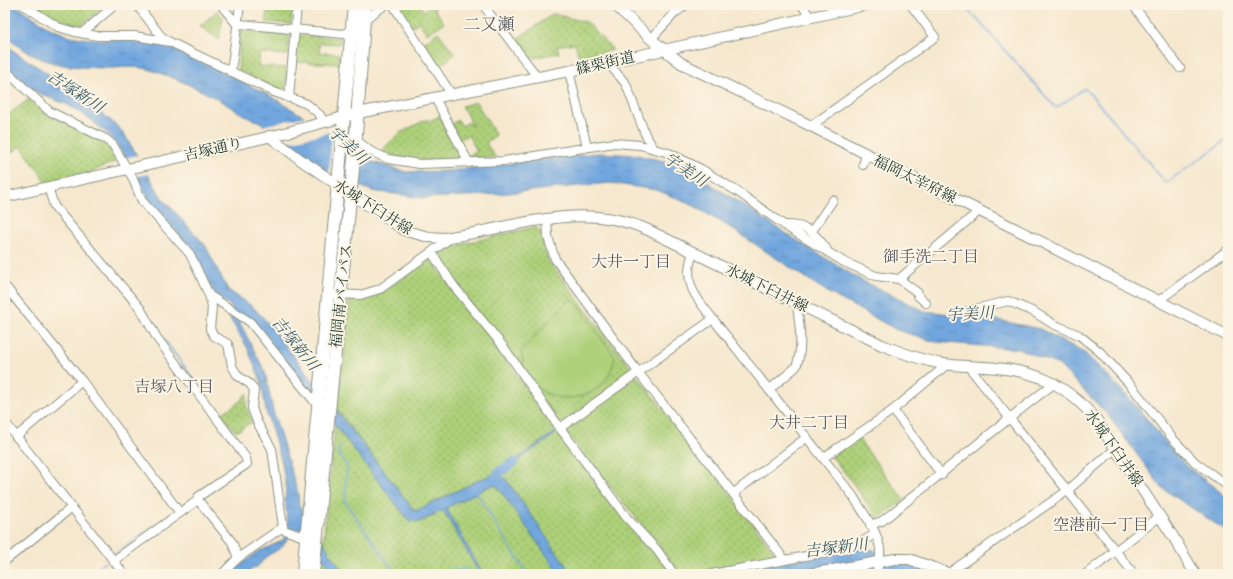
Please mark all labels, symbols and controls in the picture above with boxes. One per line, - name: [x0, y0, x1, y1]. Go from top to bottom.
- district label: 二又瀬: [464, 14, 515, 37]
- street label: 篠栗街道: [574, 47, 637, 81]
- water label: 吉塚新川: [42, 66, 109, 120]
- water label: 宇美川: [323, 122, 374, 172]
- street label: 吉塚通り: [182, 133, 245, 167]
- water label: 宇美川: [659, 148, 713, 194]
- street label: 福岡太宰府線: [869, 151, 959, 210]
- street label: 水城下臼井線: [328, 176, 416, 241]
- street label: 福岡南バイパス: [327, 243, 358, 349]
- district label: 御手洗二丁目: [883, 247, 979, 269]
- district label: 大井一丁目: [591, 252, 671, 274]
- street label: 水城下臼井線: [721, 260, 811, 319]
- water label: 宇美川: [946, 303, 997, 327]
- water label: 吉塚新川: [266, 312, 324, 378]
- district label: 吉塚八丁目: [134, 377, 214, 399]
- street label: 水城下臼井線: [1078, 406, 1147, 492]
- district label: 大井二丁目: [769, 413, 849, 435]
- district label: 空港前一丁目: [1053, 515, 1149, 537]
- water label: 吉塚新川: [803, 534, 871, 564]

